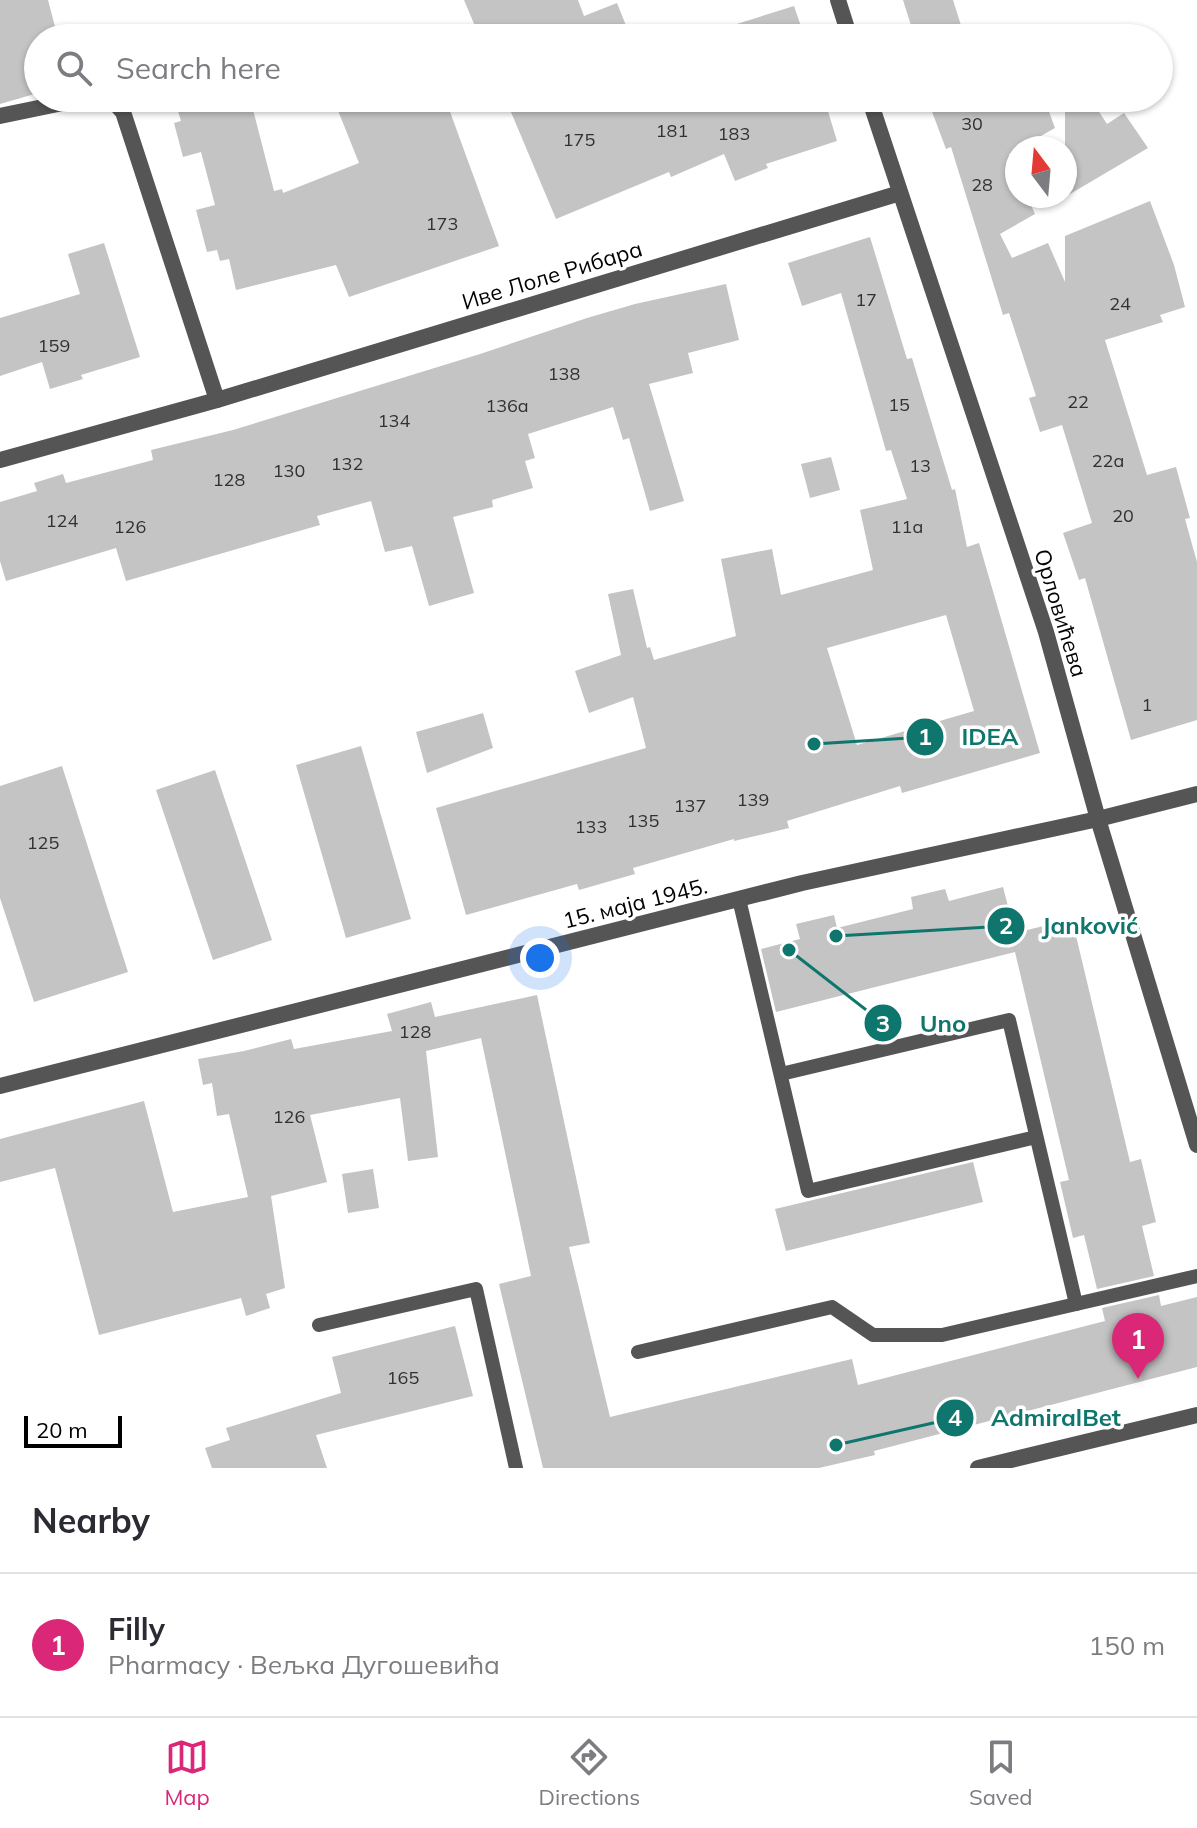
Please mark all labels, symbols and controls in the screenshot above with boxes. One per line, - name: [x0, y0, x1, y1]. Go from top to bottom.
- search box: [24, 24, 1173, 112]
- icon: search: [52, 46, 96, 90]
- text: Search here: [116, 49, 281, 87]
- house number: 30: [961, 112, 983, 135]
- house number: 181: [656, 119, 688, 142]
- house number: 183: [718, 122, 750, 145]
- house number: 175: [563, 128, 595, 151]
- north arrow: [1005, 136, 1077, 208]
- house number: 28: [971, 173, 993, 196]
- house number: 173: [426, 212, 458, 235]
- street label: Иве Лоле Рибара: [458, 234, 646, 316]
- house number: 17: [855, 288, 877, 311]
- house number: 24: [1109, 292, 1131, 315]
- house number: 159: [38, 334, 70, 357]
- house number: 138: [548, 362, 580, 385]
- house number: 22: [1067, 390, 1089, 413]
- house number: 15: [888, 393, 910, 416]
- house number: 136a: [485, 394, 529, 417]
- house number: 134: [378, 409, 410, 432]
- house number: 22a: [1092, 449, 1124, 472]
- house number: 132: [331, 452, 363, 475]
- house number: 13: [909, 454, 931, 477]
- house number: 130: [273, 459, 305, 482]
- house number: 128: [213, 468, 245, 491]
- house number: 20: [1112, 504, 1134, 527]
- house number: 124: [46, 509, 78, 532]
- house number: 126: [114, 515, 146, 538]
- house number: 11a: [891, 515, 923, 538]
- street label: Орловићева: [1028, 546, 1094, 680]
- house number: 1: [1142, 693, 1152, 716]
- callout: IDEA: [905, 713, 1034, 761]
- text: 1: [918, 721, 932, 751]
- text: IDEA: [961, 721, 1019, 751]
- house number: 139: [737, 788, 769, 811]
- house number: 137: [674, 794, 706, 817]
- house number: 135: [627, 809, 659, 832]
- house number: 133: [575, 815, 607, 838]
- house number: 125: [27, 831, 59, 854]
- street label: 15. маја 1945.: [560, 872, 710, 934]
- callout: Janković: [986, 902, 1154, 950]
- text: 2: [999, 910, 1013, 940]
- text: Janković: [1042, 910, 1138, 940]
- your location: [520, 938, 560, 978]
- callout: Uno: [863, 999, 982, 1047]
- text: 3: [876, 1008, 890, 1038]
- text: Uno: [920, 1008, 966, 1038]
- house number: 128: [399, 1020, 431, 1043]
- house number: 126: [273, 1105, 305, 1128]
- pin: 1: [1112, 1313, 1164, 1379]
- house number: 165: [387, 1366, 419, 1389]
- callout: AdmiralBet: [935, 1394, 1137, 1442]
- text: 4: [948, 1402, 962, 1432]
- text: AdmiralBet: [991, 1402, 1121, 1432]
- scale bar: [24, 1412, 122, 1448]
- text: 20 m: [36, 1416, 87, 1444]
- text: Nearby: [32, 1499, 150, 1542]
- text: Filly: [108, 1610, 165, 1648]
- text: 1: [50, 1629, 66, 1662]
- text: 150 m: [1089, 1629, 1165, 1662]
- text: Pharmacy · Вељка Дугошевића: [108, 1648, 500, 1681]
- tab: Map: [164, 1735, 210, 1811]
- tab: Directions: [539, 1735, 640, 1811]
- tab: Saved: [969, 1735, 1033, 1811]

